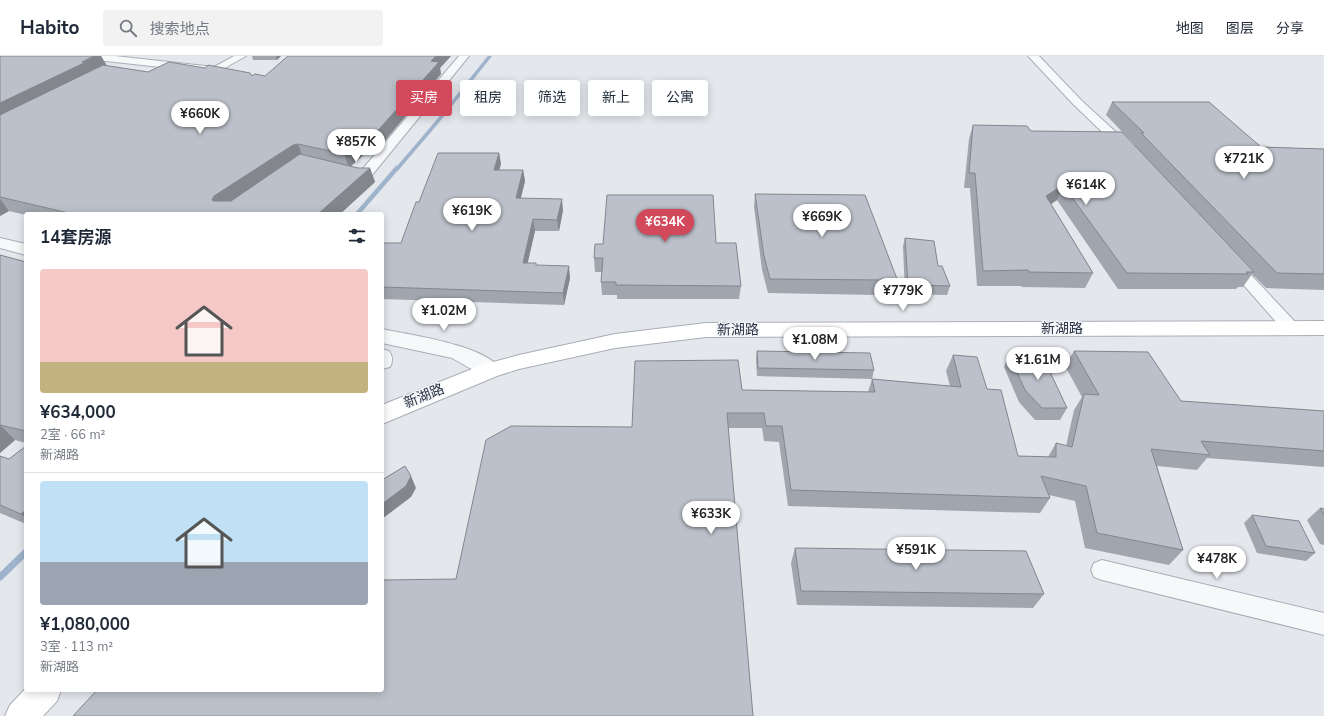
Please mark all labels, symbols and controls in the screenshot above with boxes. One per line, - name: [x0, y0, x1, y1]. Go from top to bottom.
- search box: [103, 10, 383, 46]
- text: Habito: [20, 15, 79, 41]
- icon: search: [117, 17, 139, 39]
- text: 搜索地点: [149, 19, 210, 39]
- text: 地图: [1176, 19, 1204, 38]
- text: 图层: [1226, 19, 1254, 38]
- text: 分享: [1276, 19, 1304, 38]
- chip: 买房: [396, 80, 452, 116]
- chip: 租房: [460, 80, 516, 116]
- chip: 筛选: [524, 80, 580, 116]
- chip: 新上: [588, 80, 644, 116]
- chip: 公寓: [652, 80, 708, 116]
- pin: ¥660K: [172, 101, 228, 135]
- text: ¥660K: [180, 105, 220, 123]
- pin: ¥857K: [328, 129, 384, 163]
- text: ¥857K: [336, 133, 376, 151]
- pin: ¥721K: [1216, 146, 1272, 180]
- text: ¥721K: [1224, 150, 1264, 168]
- pin: ¥614K: [1058, 172, 1114, 206]
- text: ¥614K: [1066, 176, 1106, 194]
- pin: ¥619K: [444, 198, 500, 232]
- text: ¥619K: [452, 202, 492, 220]
- pin: ¥669K: [794, 204, 850, 238]
- text: ¥669K: [802, 208, 842, 226]
- pin: ¥634K: [637, 209, 693, 243]
- text: ¥634K: [645, 213, 685, 231]
- icon: filters: [346, 225, 368, 247]
- text: 14套房源: [40, 226, 111, 249]
- pin: ¥779K: [875, 278, 931, 312]
- text: ¥779K: [883, 282, 923, 300]
- icon: home: [168, 295, 240, 367]
- pin: ¥1.02M: [411, 298, 477, 332]
- text: ¥1.02M: [421, 302, 467, 320]
- street label: 新湖路: [1041, 319, 1083, 338]
- street label: 新湖路: [717, 320, 759, 340]
- pin: ¥1.08M: [782, 327, 848, 361]
- text: ¥1.08M: [792, 331, 838, 349]
- pin: ¥1.61M: [1005, 347, 1071, 381]
- text: ¥1.61M: [1015, 351, 1061, 369]
- street label: 新湖路: [401, 379, 447, 413]
- text: ¥634,000: [40, 401, 116, 424]
- text: 2室 · 66 m²: [40, 426, 105, 444]
- text: 新湖路: [40, 446, 79, 464]
- pin: ¥633K: [683, 501, 739, 535]
- text: ¥633K: [691, 505, 731, 523]
- icon: home: [168, 507, 240, 579]
- pin: ¥591K: [888, 537, 944, 571]
- text: ¥591K: [896, 541, 936, 559]
- pin: ¥478K: [1189, 546, 1245, 580]
- text: ¥478K: [1197, 550, 1237, 568]
- text: ¥1,080,000: [40, 613, 130, 636]
- text: 3室 · 113 m²: [40, 638, 113, 656]
- text: 新湖路: [40, 658, 79, 676]

